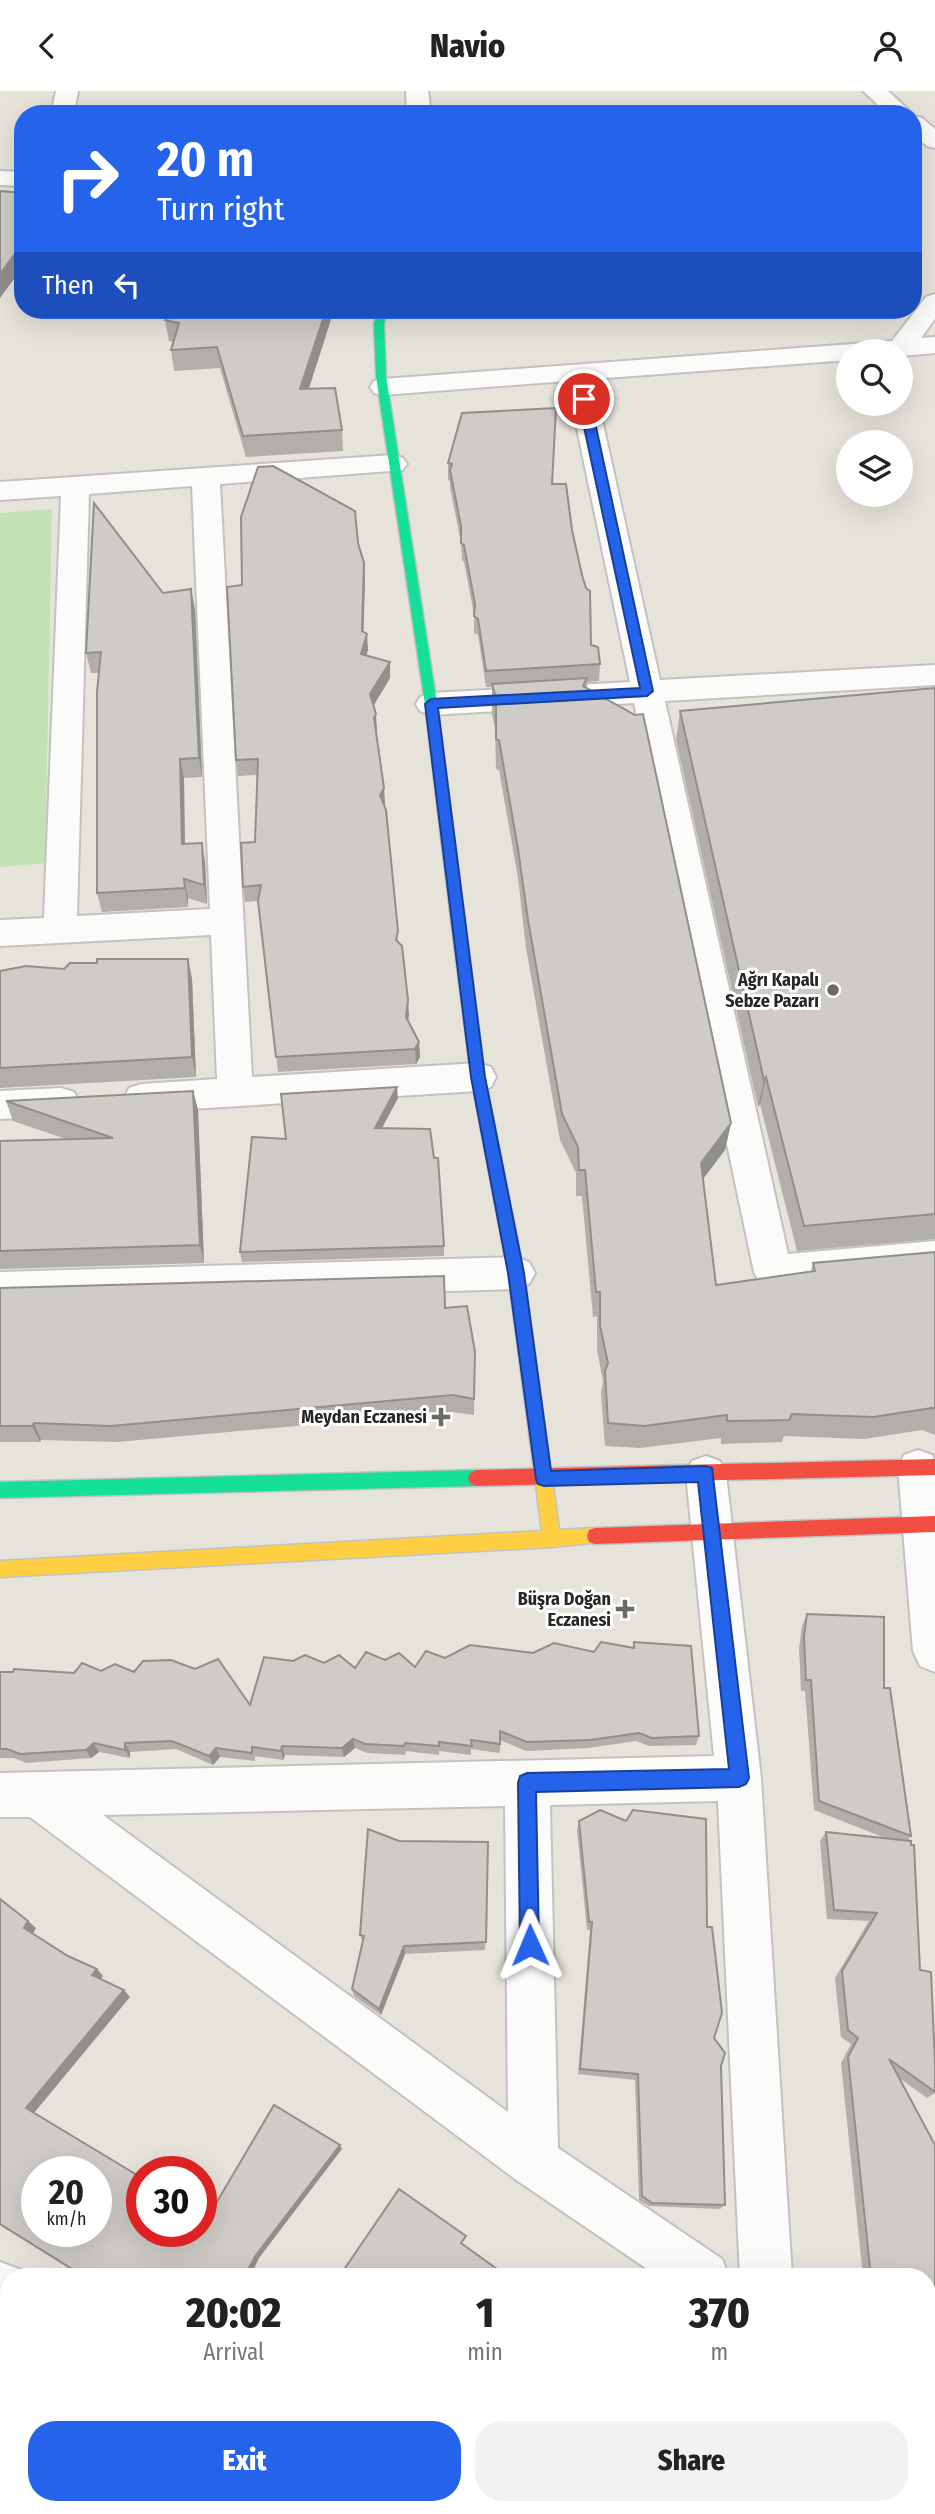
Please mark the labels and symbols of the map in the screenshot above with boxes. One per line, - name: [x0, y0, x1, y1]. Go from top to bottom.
- pin: [554, 369, 614, 429]
- place label: Ağrı Kapalı Sebze Pazarı: [725, 969, 819, 1012]
- marker: Ağrı Kapalı Sebze Pazarı: [825, 982, 841, 998]
- place label: Meydan Eczanesi: [301, 1406, 427, 1428]
- marker: Meydan Eczanesi: [433, 1409, 449, 1425]
- place label: Büşra Doğan Eczanesi: [518, 1588, 611, 1631]
- marker: Büşra Doğan Eczanesi: [617, 1601, 633, 1617]
- position arrow: [493, 1908, 567, 1982]
- speed limit sign: 30: [126, 2156, 217, 2247]

